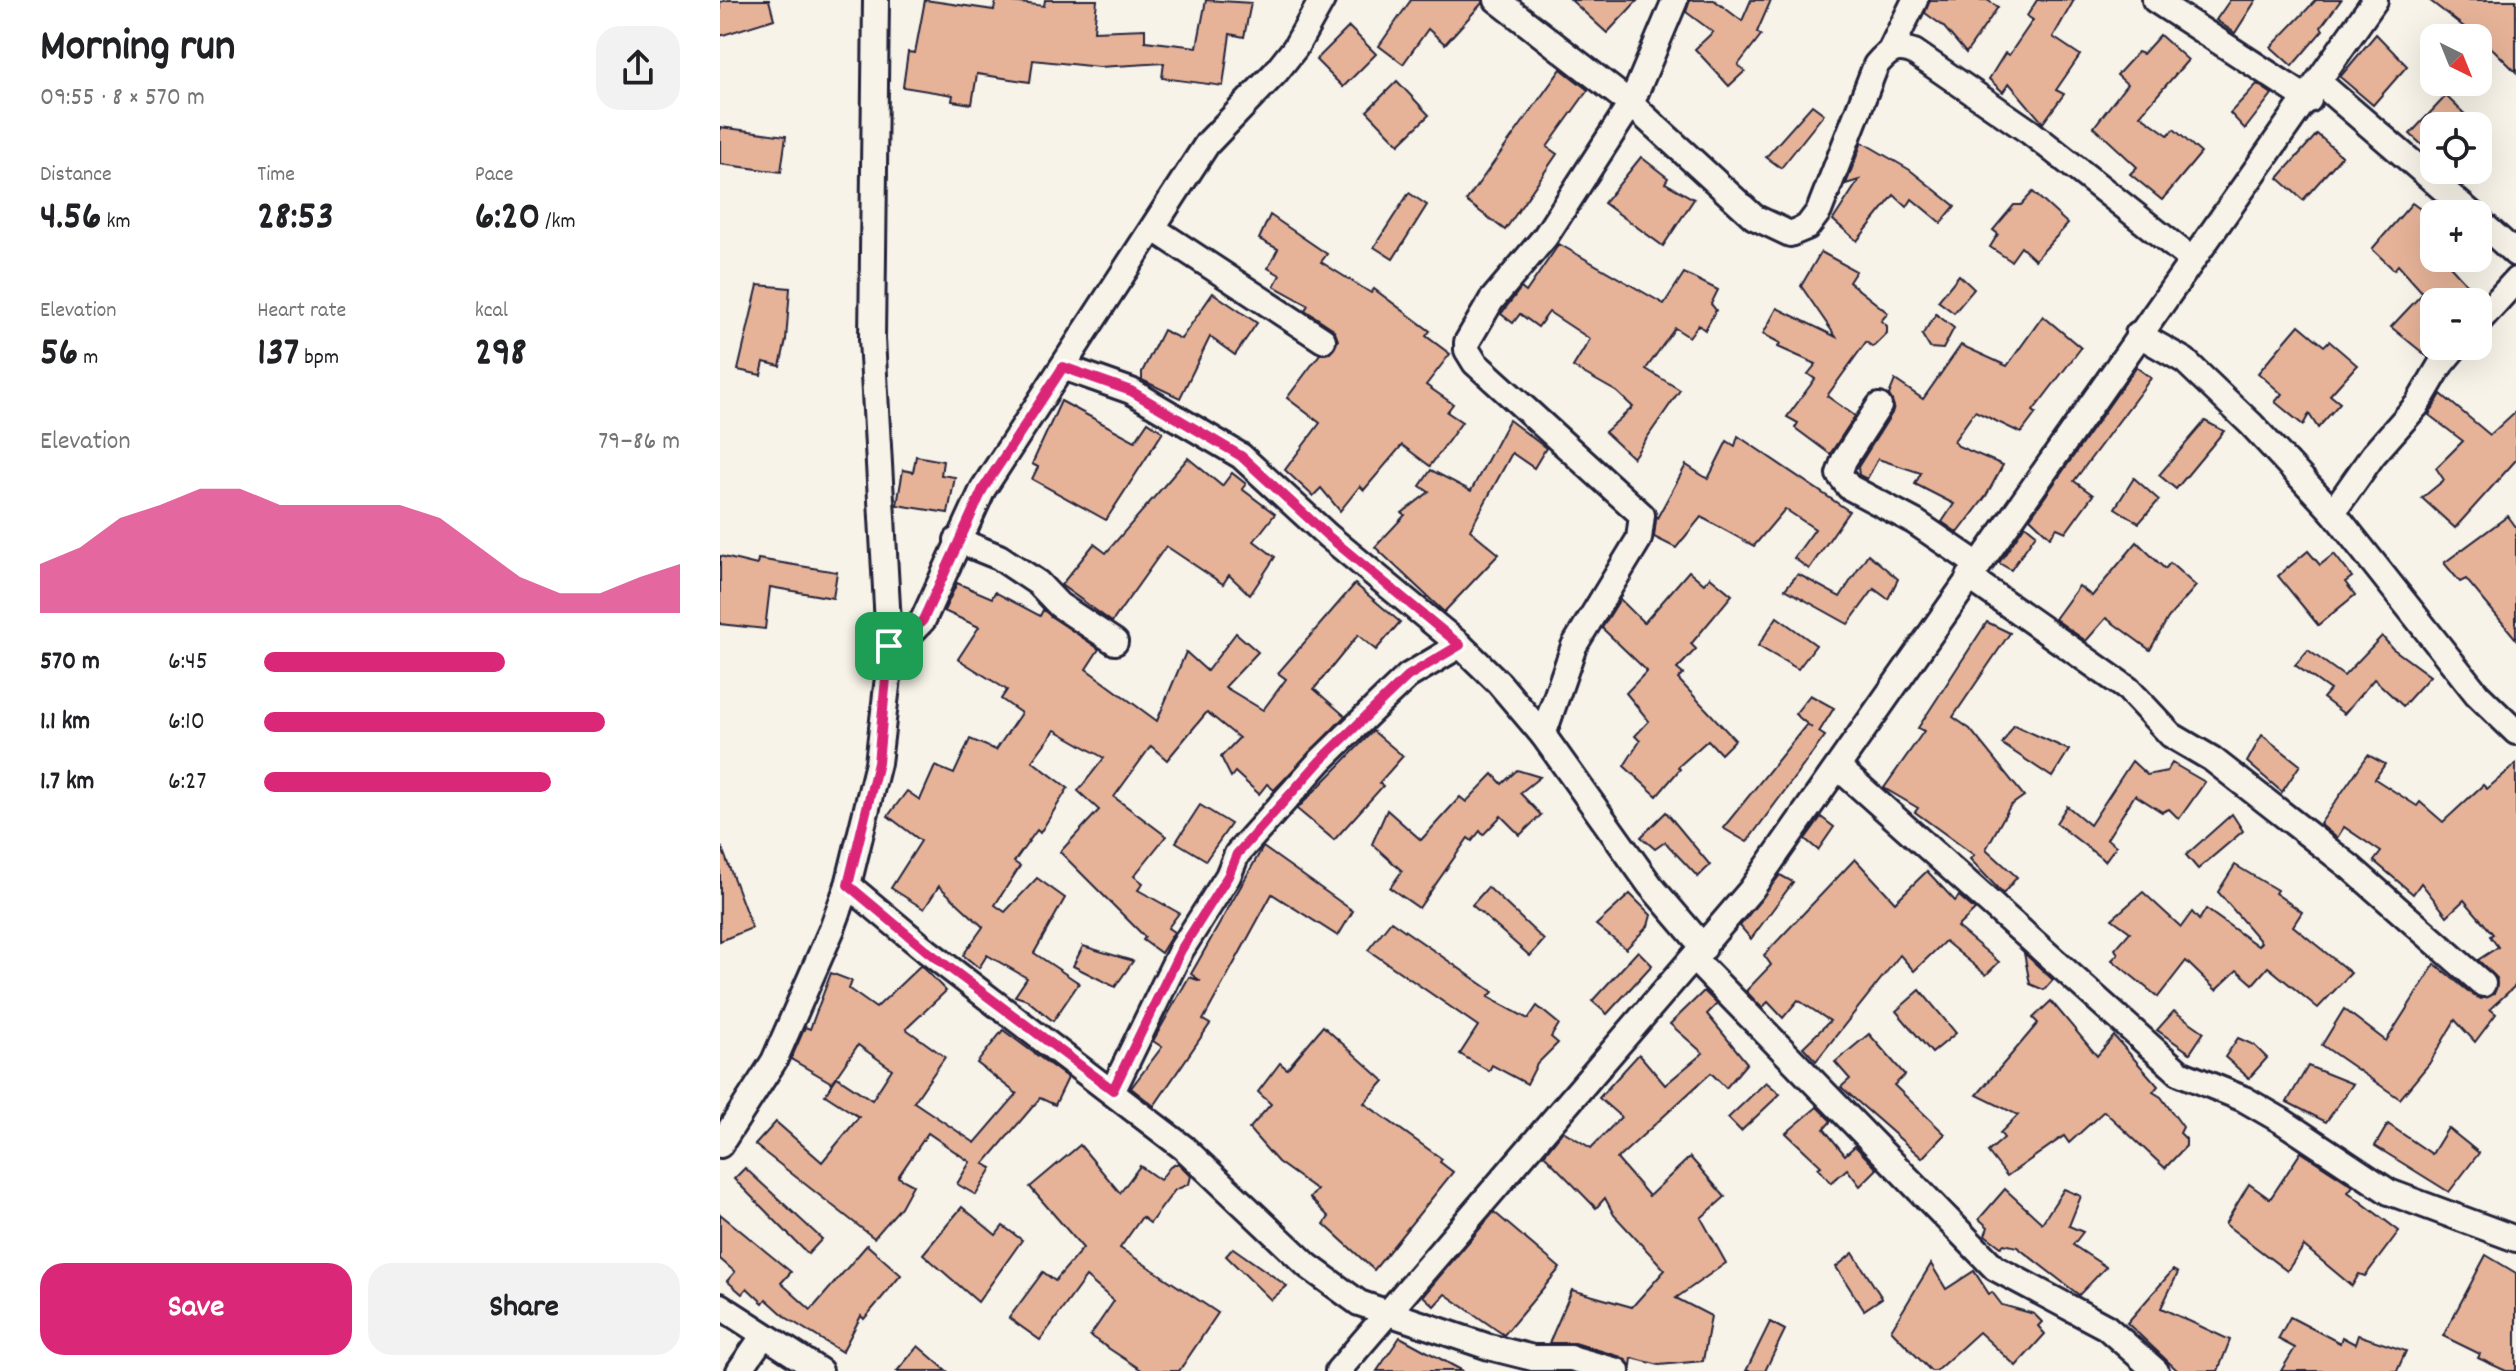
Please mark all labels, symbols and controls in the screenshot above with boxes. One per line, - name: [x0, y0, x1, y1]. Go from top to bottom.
- text: Morning run: [40, 18, 235, 81]
- north arrow: [2420, 24, 2492, 96]
- map controls: [2420, 24, 2492, 360]
- button: share: [596, 26, 680, 110]
- text: 09:55 · 8 × 570 m: [40, 80, 205, 117]
- button: locate: [2420, 112, 2492, 184]
- text: Distance: [40, 160, 112, 191]
- text: Time: [257, 160, 295, 191]
- text: Pace: [475, 160, 514, 191]
- text: 4.56: [40, 191, 101, 248]
- text: 28:53: [257, 191, 334, 248]
- text: 6:20: [475, 191, 540, 248]
- button: +: [2420, 200, 2492, 272]
- text: km: [101, 207, 131, 238]
- text: /km: [540, 207, 576, 238]
- button: −: [2420, 288, 2492, 360]
- text: Elevation: [40, 296, 117, 327]
- text: Heart rate: [257, 296, 346, 327]
- text: kcal: [475, 296, 508, 327]
- text: 56: [40, 327, 78, 384]
- text: 137: [257, 327, 299, 384]
- text: 298: [475, 327, 527, 384]
- text: m: [78, 343, 98, 374]
- text: bpm: [299, 343, 339, 374]
- text: Elevation: [40, 424, 130, 461]
- text: 79–86 m: [598, 424, 680, 461]
- pin: [855, 612, 923, 680]
- icon: arrive: [867, 624, 911, 668]
- text: 570 m: [40, 644, 100, 681]
- text: 6:45: [168, 644, 208, 681]
- text: 1.1 km: [40, 704, 90, 741]
- text: 6:10: [168, 704, 205, 741]
- text: 1.7 km: [40, 764, 94, 801]
- text: 6:27: [168, 764, 206, 801]
- button: Save: [40, 1263, 352, 1355]
- button: Share: [368, 1263, 680, 1355]

